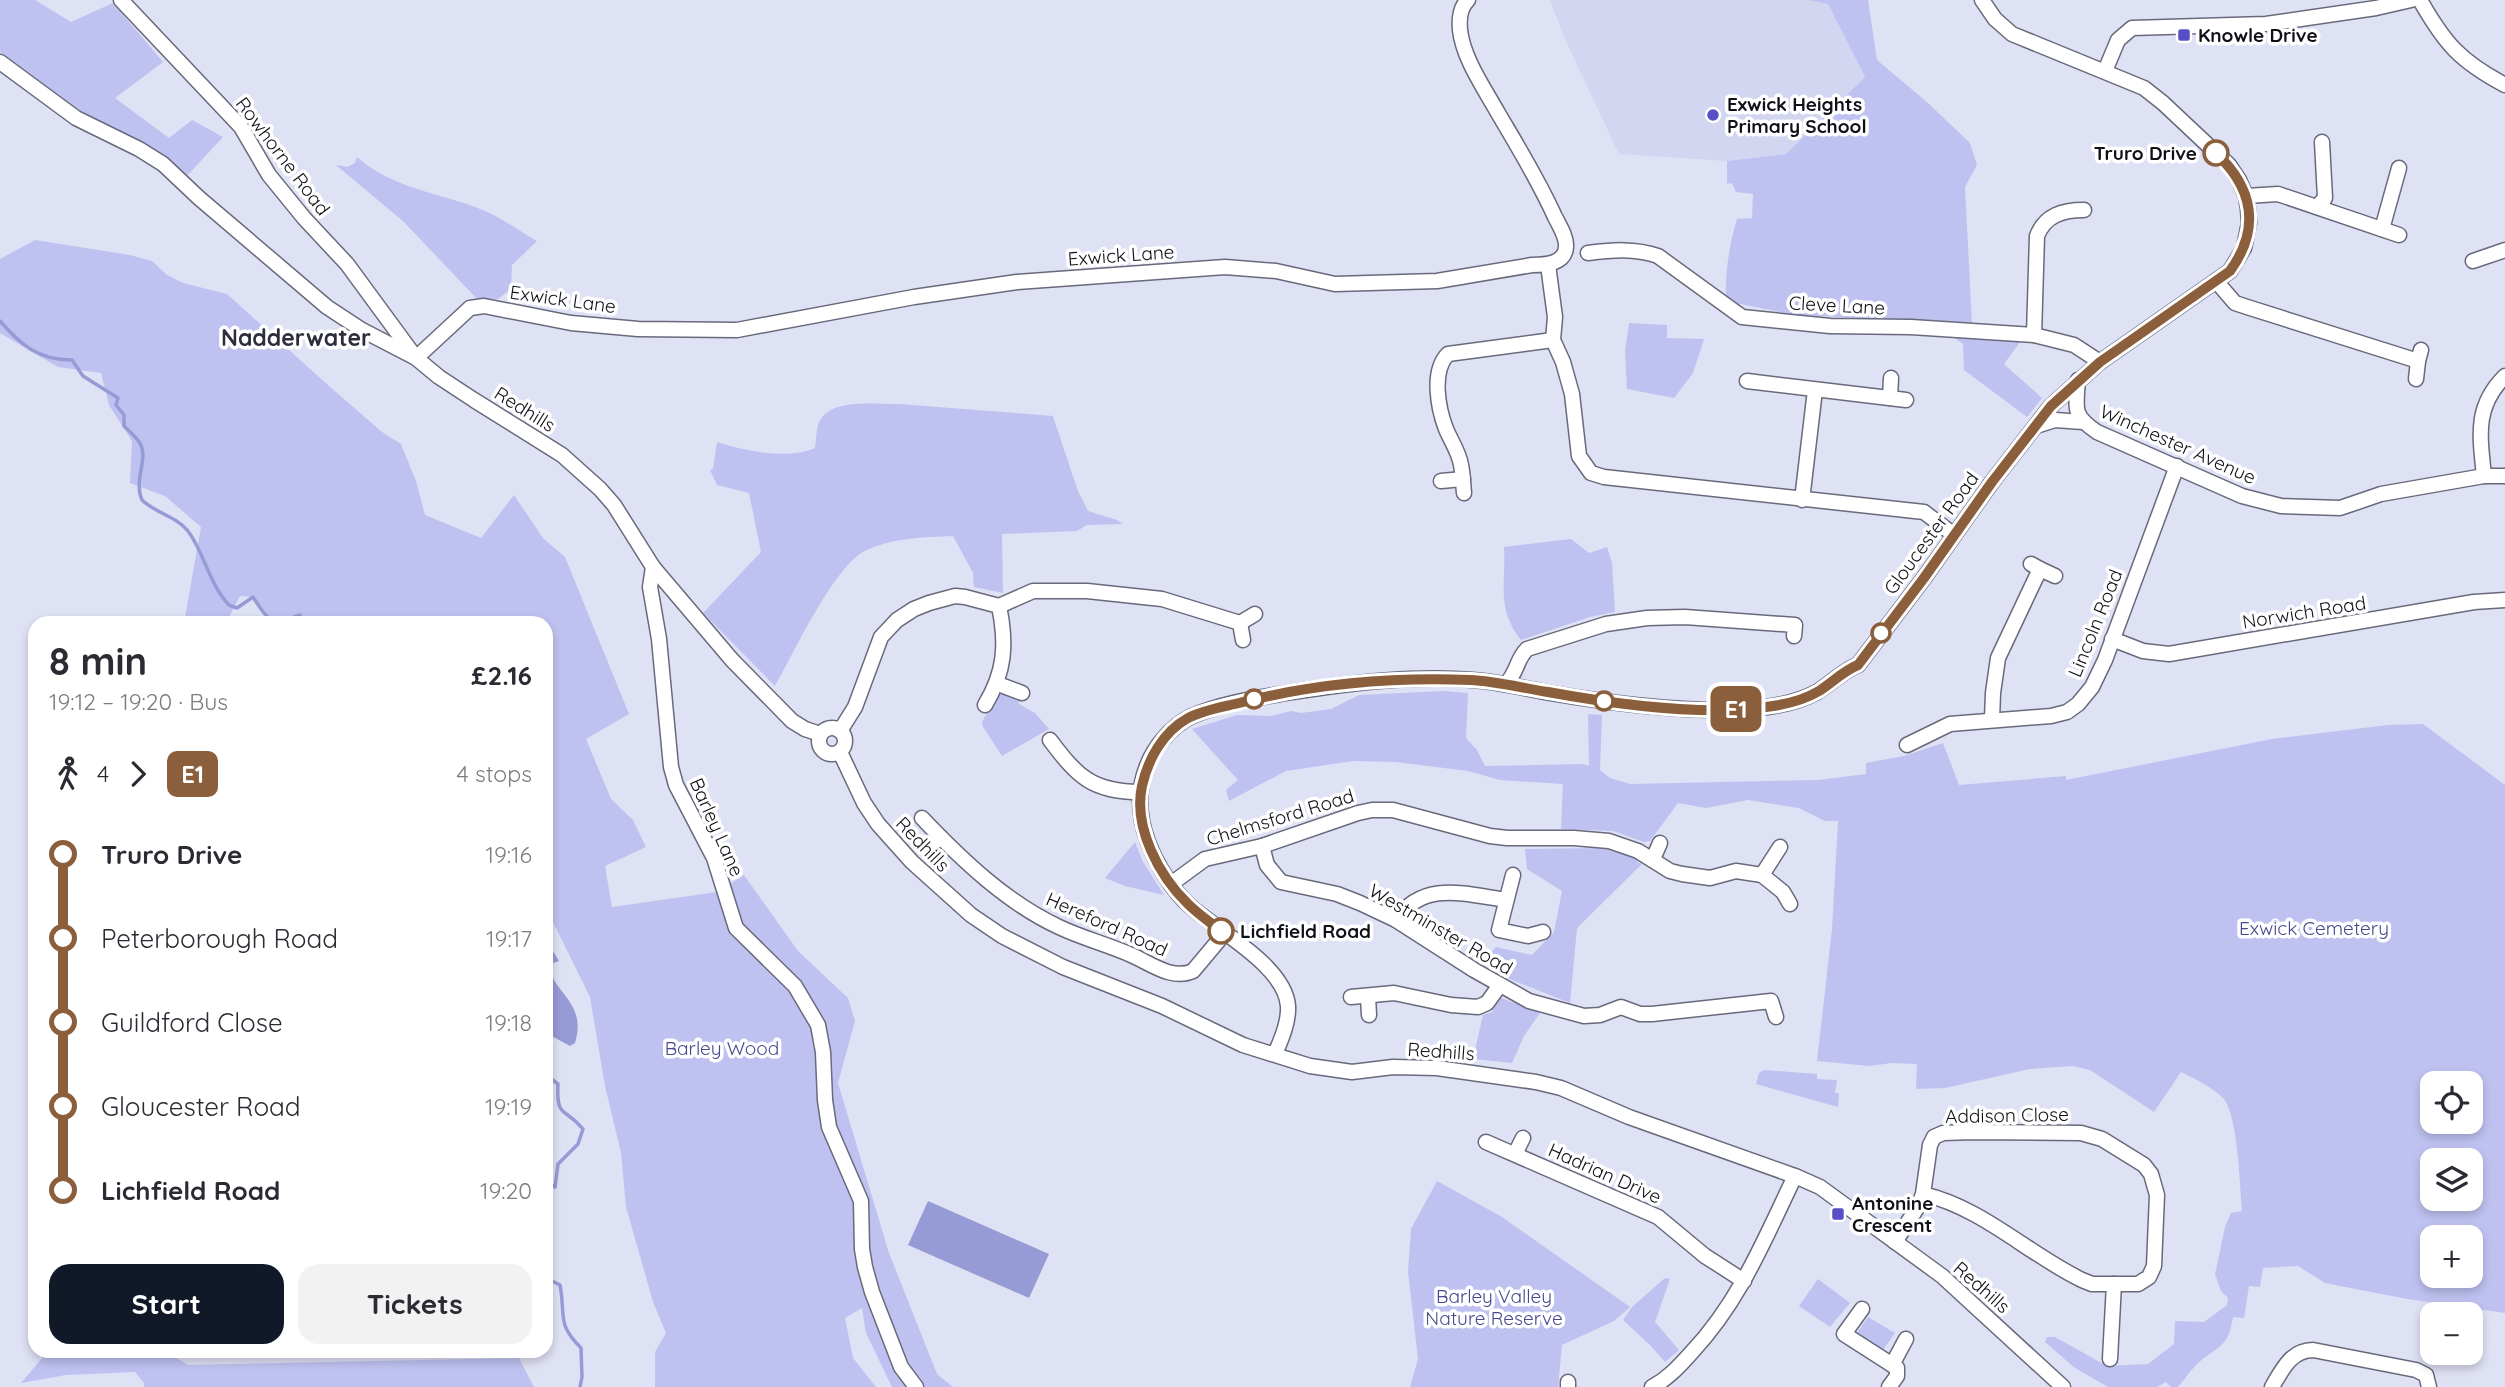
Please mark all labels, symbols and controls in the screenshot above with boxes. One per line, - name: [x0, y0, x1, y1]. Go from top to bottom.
- place label: Knowle Drive: [2198, 23, 2318, 47]
- marker: Knowle Drive: [2176, 27, 2192, 43]
- street label: Rowhorne Road: [231, 92, 335, 220]
- place label: Exwick Heights Primary School: [1727, 92, 1867, 138]
- marker: Exwick Heights Primary School: [1705, 107, 1721, 123]
- marker: Truro Drive: [2203, 140, 2229, 166]
- place label: Truro Drive: [2094, 141, 2197, 165]
- street label: Exwick Lane: [1067, 239, 1175, 271]
- street label: Exwick Lane: [508, 280, 618, 318]
- street label: Cleve Lane: [1788, 290, 1886, 320]
- district label: Nadderwater: [221, 323, 371, 352]
- street label: Redhills: [490, 381, 560, 437]
- street label: Winchester Avenue: [2096, 399, 2260, 489]
- street label: Gloucester Road: [1878, 467, 1984, 599]
- street label: Lincoln Road: [2062, 566, 2128, 680]
- street label: Norwich Road: [2240, 590, 2368, 634]
- unlabelled marker: [1871, 623, 1891, 643]
- text: 8 min: [49, 637, 147, 685]
- text: £2.16: [471, 659, 532, 692]
- line badge: E1: [1704, 686, 1768, 732]
- text: 19:12 – 19:20 · Bus: [49, 687, 228, 716]
- unlabelled marker: [1244, 689, 1264, 709]
- unlabelled marker: [1594, 691, 1614, 711]
- text: E1: [1724, 694, 1748, 724]
- icon: walk: [49, 755, 87, 793]
- icon: forward: [119, 755, 157, 793]
- text: 4: [97, 759, 109, 788]
- text: E1: [181, 759, 204, 789]
- text: 4 stops: [457, 759, 532, 788]
- street label: Barley Lane: [685, 774, 749, 880]
- street label: Chelmsford Road: [1203, 783, 1357, 851]
- street label: Redhills: [891, 811, 955, 877]
- text: Truro Drive: [101, 838, 242, 871]
- text: 19:16: [485, 840, 532, 869]
- street label: Westminster Road: [1365, 878, 1517, 980]
- street label: Hereford Road: [1043, 887, 1171, 961]
- park label: Exwick Cemetery: [2239, 916, 2389, 940]
- marker: Lichfield Road: [1208, 918, 1234, 944]
- place label: Lichfield Road: [1240, 919, 1371, 943]
- text: Peterborough Road: [101, 922, 338, 955]
- text: 19:17: [486, 924, 532, 953]
- text: Guildford Close: [101, 1006, 283, 1039]
- text: 19:18: [485, 1008, 532, 1037]
- park label: Barley Wood: [665, 1036, 779, 1060]
- street label: Redhills: [1407, 1037, 1476, 1065]
- map controls: [2420, 1071, 2483, 1365]
- button: locate: [2420, 1071, 2483, 1134]
- text: Gloucester Road: [101, 1090, 301, 1123]
- text: 19:19: [485, 1092, 532, 1121]
- street label: Addison Close: [1945, 1102, 2069, 1128]
- street label: Hadrian Drive: [1545, 1137, 1665, 1209]
- button: layers: [2420, 1148, 2483, 1211]
- text: Lichfield Road: [101, 1174, 280, 1207]
- text: 19:20: [480, 1176, 532, 1205]
- place label: Antonine Crescent: [1852, 1191, 1933, 1237]
- marker: Antonine Crescent: [1830, 1206, 1846, 1222]
- button: +: [2420, 1225, 2483, 1288]
- street label: Redhills: [1949, 1256, 2015, 1318]
- button: Start: [49, 1264, 284, 1344]
- button: Tickets: [298, 1264, 532, 1344]
- park label: Barley Valley Nature Reserve: [1425, 1284, 1563, 1330]
- button: −: [2420, 1302, 2483, 1365]

